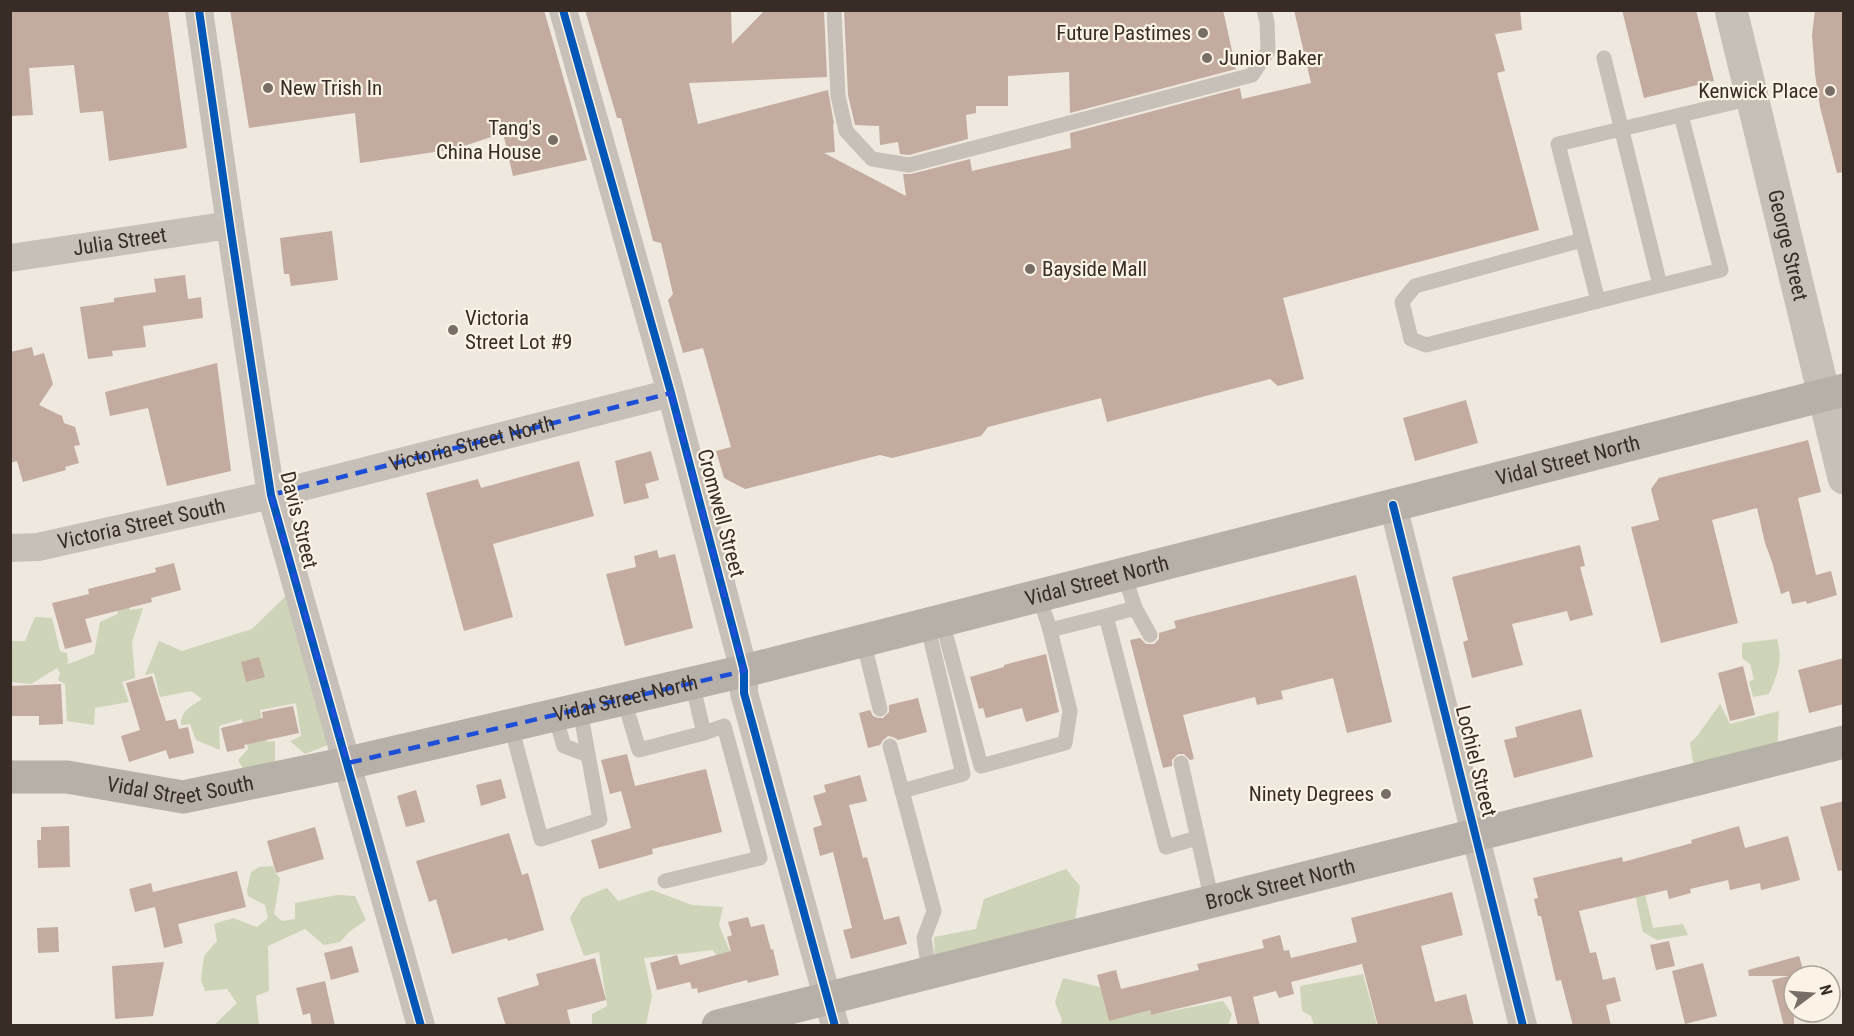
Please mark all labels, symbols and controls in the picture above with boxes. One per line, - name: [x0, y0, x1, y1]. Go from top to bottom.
- place label: Future Pastimes: [1056, 21, 1191, 45]
- marker: Future Pastimes: [1196, 26, 1210, 40]
- place label: Junior Baker: [1219, 46, 1323, 70]
- marker: Junior Baker: [1200, 51, 1214, 65]
- place label: New Trish In: [280, 76, 382, 100]
- place label: Kenwick Place: [1698, 79, 1818, 103]
- marker: New Trish In: [261, 81, 275, 95]
- marker: Kenwick Place: [1823, 84, 1837, 98]
- place label: Tang's China House: [436, 116, 541, 164]
- marker: Tang's China House: [546, 133, 560, 147]
- street label: George Street: [1763, 187, 1813, 303]
- street label: Julia Street: [71, 223, 168, 260]
- place label: Bayside Mall: [1042, 257, 1147, 281]
- marker: Bayside Mall: [1023, 262, 1037, 276]
- place label: Victoria Street Lot #9: [465, 306, 572, 354]
- marker: Victoria Street Lot #9: [446, 323, 460, 337]
- street label: Victoria Street North: [387, 411, 557, 476]
- street label: Vidal Street North: [1493, 431, 1642, 490]
- street label: Cromwell Street: [692, 446, 750, 580]
- street label: Davis Street: [275, 469, 323, 571]
- street label: Victoria Street South: [55, 494, 228, 554]
- street label: Vidal Street North: [1022, 551, 1171, 611]
- street label: Vidal Street North: [551, 670, 700, 727]
- street label: Lochiel Street: [1451, 703, 1501, 819]
- street label: Vidal Street South: [105, 771, 256, 809]
- place label: Ninety Degrees: [1249, 782, 1374, 806]
- marker: Ninety Degrees: [1379, 787, 1393, 801]
- street label: Brock Street North: [1203, 854, 1358, 915]
- north arrow: [1782, 964, 1842, 1024]
- text: N: [1815, 983, 1836, 997]

